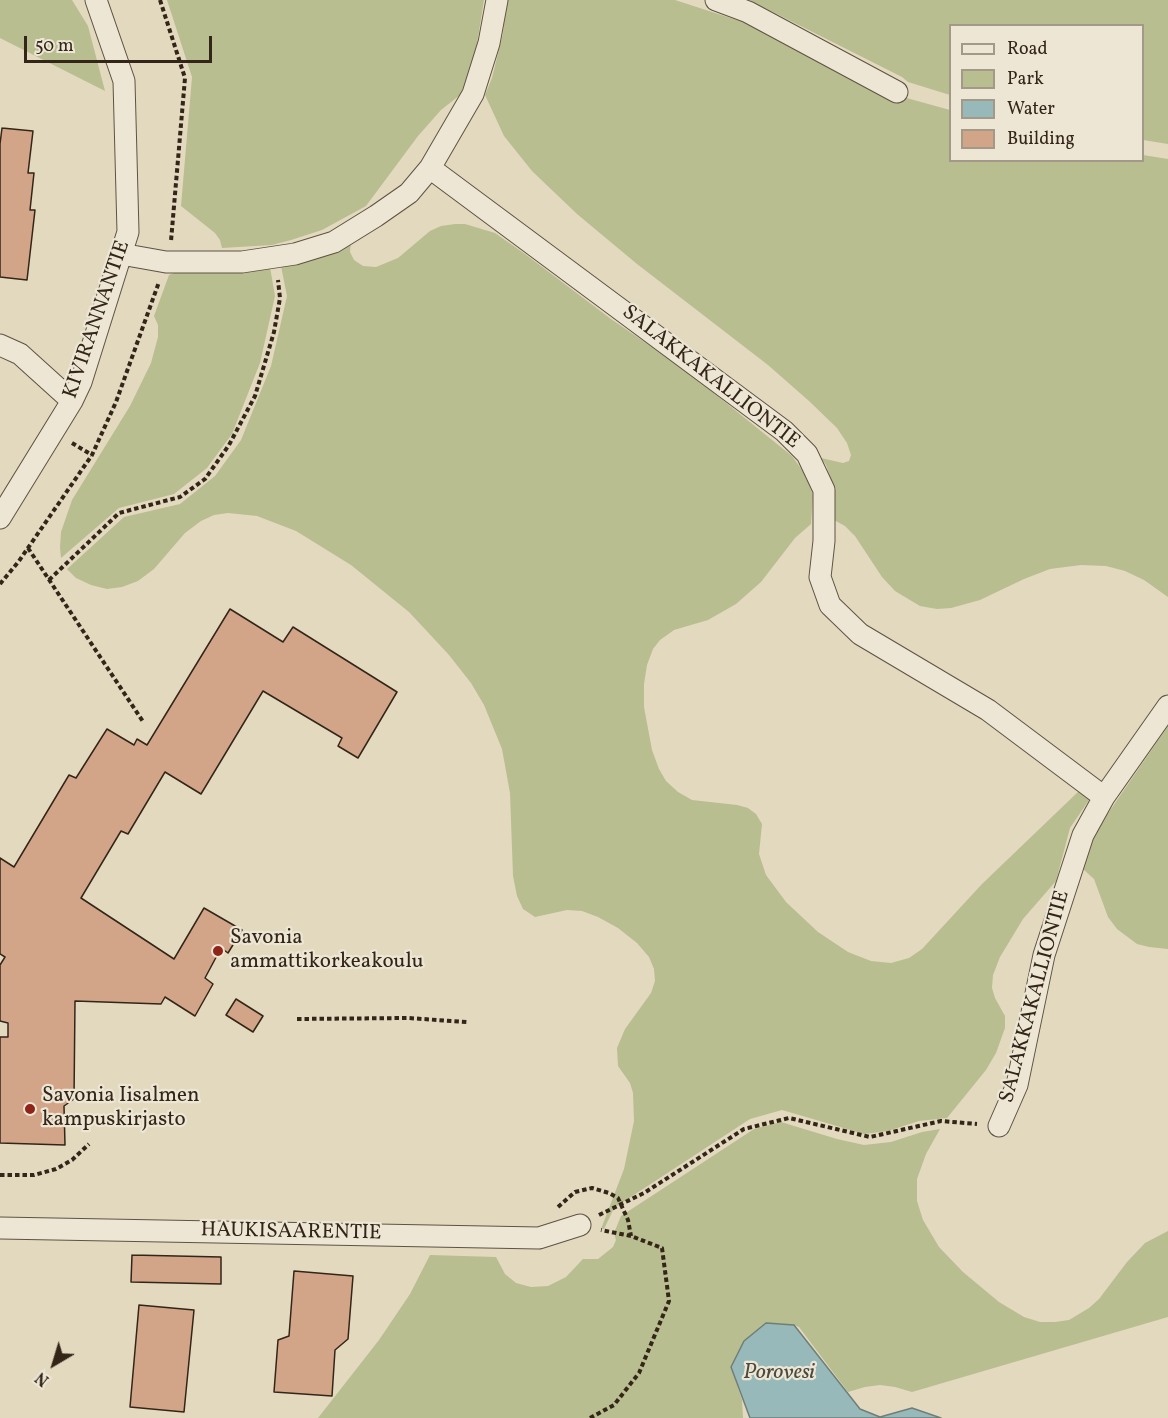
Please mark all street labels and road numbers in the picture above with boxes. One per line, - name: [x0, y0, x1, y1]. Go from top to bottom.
- street label: KIVIRANNANTIE: [59, 238, 137, 402]
- street label: SALAKKAKALLIONTIE: [616, 301, 804, 455]
- street label: SALAKKAKALLIONTIE: [996, 888, 1076, 1106]
- street label: HAUKISAARENTIE: [200, 1219, 382, 1247]

